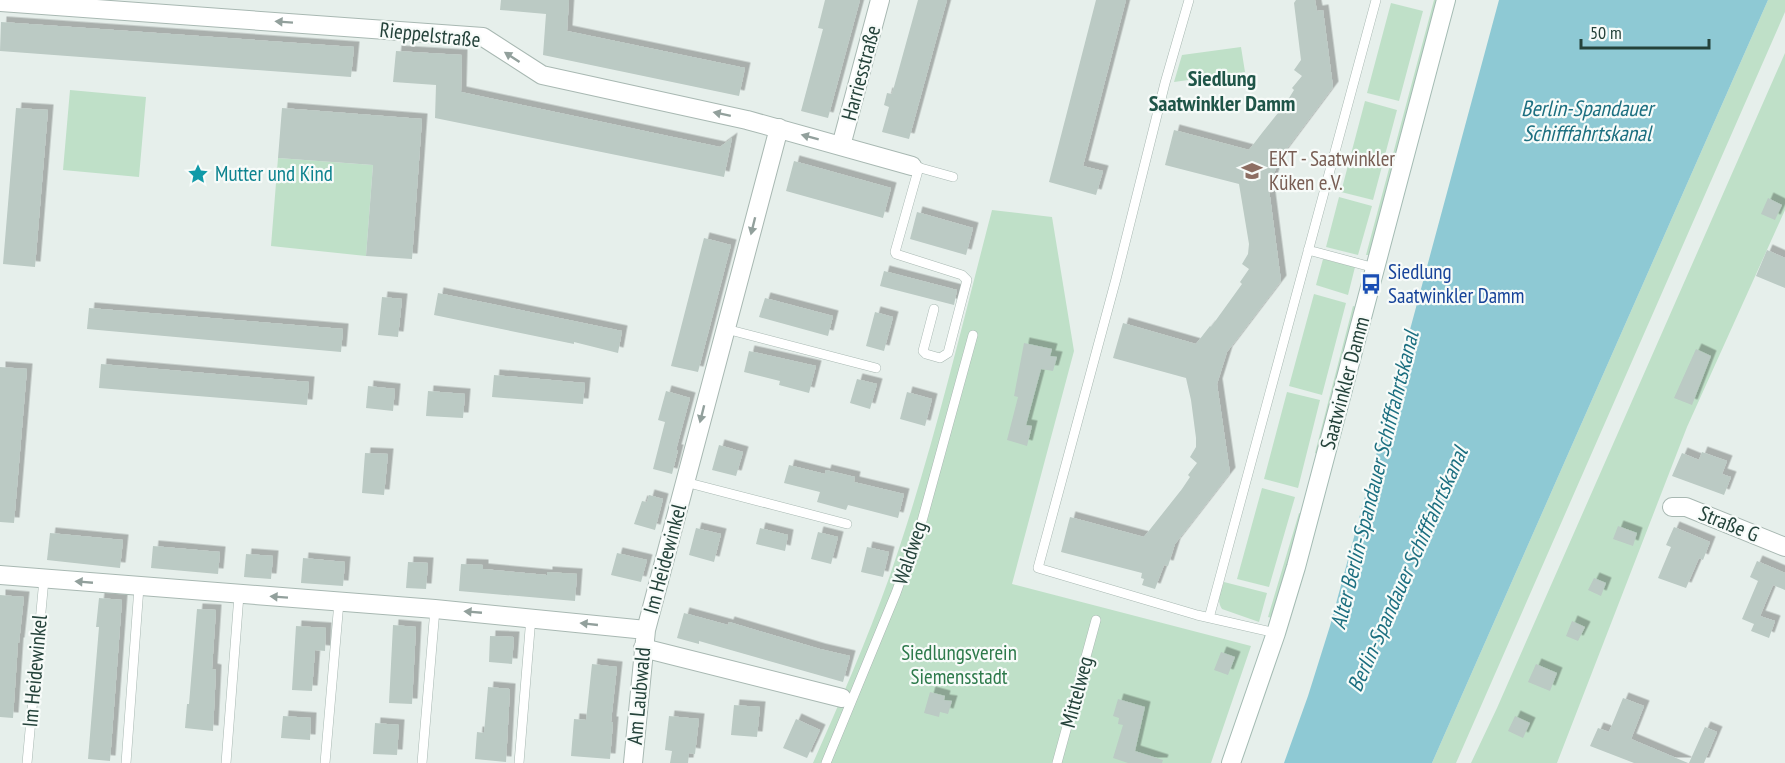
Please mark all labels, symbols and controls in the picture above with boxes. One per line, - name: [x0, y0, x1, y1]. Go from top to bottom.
- scale bar: [1581, 12, 1708, 50]
- street label: Rieppelstraße: [378, 16, 482, 53]
- one-way arrow: [275, 17, 294, 27]
- text: 50 m: [1590, 21, 1622, 44]
- street label: Harriesstraße: [835, 22, 886, 123]
- one-way arrow: [504, 51, 520, 62]
- district label: Siedlung Saatwinkler Damm: [1149, 64, 1295, 117]
- water label: Berlin-Spandauer Schifffahrtskanal: [1521, 94, 1656, 147]
- one-way arrow: [712, 109, 731, 118]
- one-way arrow: [801, 132, 819, 141]
- place label: EKT - Saatwinkler Küken e.V.: [1269, 145, 1395, 196]
- school or university icon: EKT - Saatwinkler Küken e.V.: [1240, 159, 1264, 183]
- place label: Mutter und Kind: [215, 160, 333, 187]
- place icon: Mutter und Kind: [186, 162, 210, 186]
- one-way arrow: [747, 216, 757, 235]
- place label: Siedlung Saatwinkler Damm: [1388, 258, 1524, 309]
- bus stop icon: Siedlung Saatwinkler Damm: [1359, 272, 1383, 296]
- street label: Saatwinkler Damm: [1314, 313, 1375, 452]
- water label: Alter Berlin-Spandauer Schifffahrtskanal: [1324, 328, 1424, 632]
- one-way arrow: [697, 405, 707, 423]
- water label: Berlin-Spandauer Schifffahrtskanal: [1341, 443, 1473, 695]
- street label: Straße G: [1695, 499, 1763, 548]
- street label: Im Heidewinkel: [637, 501, 692, 617]
- street label: Waldweg: [886, 517, 933, 588]
- one-way arrow: [75, 577, 94, 587]
- one-way arrow: [269, 593, 288, 602]
- one-way arrow: [463, 607, 482, 617]
- street label: Im Heidewinkel: [16, 614, 53, 728]
- one-way arrow: [579, 619, 598, 628]
- park label: Siedlungsverein Siemensstadt: [901, 639, 1017, 690]
- street label: Am Laubwald: [621, 646, 656, 746]
- street label: Mittelweg: [1054, 653, 1099, 730]

